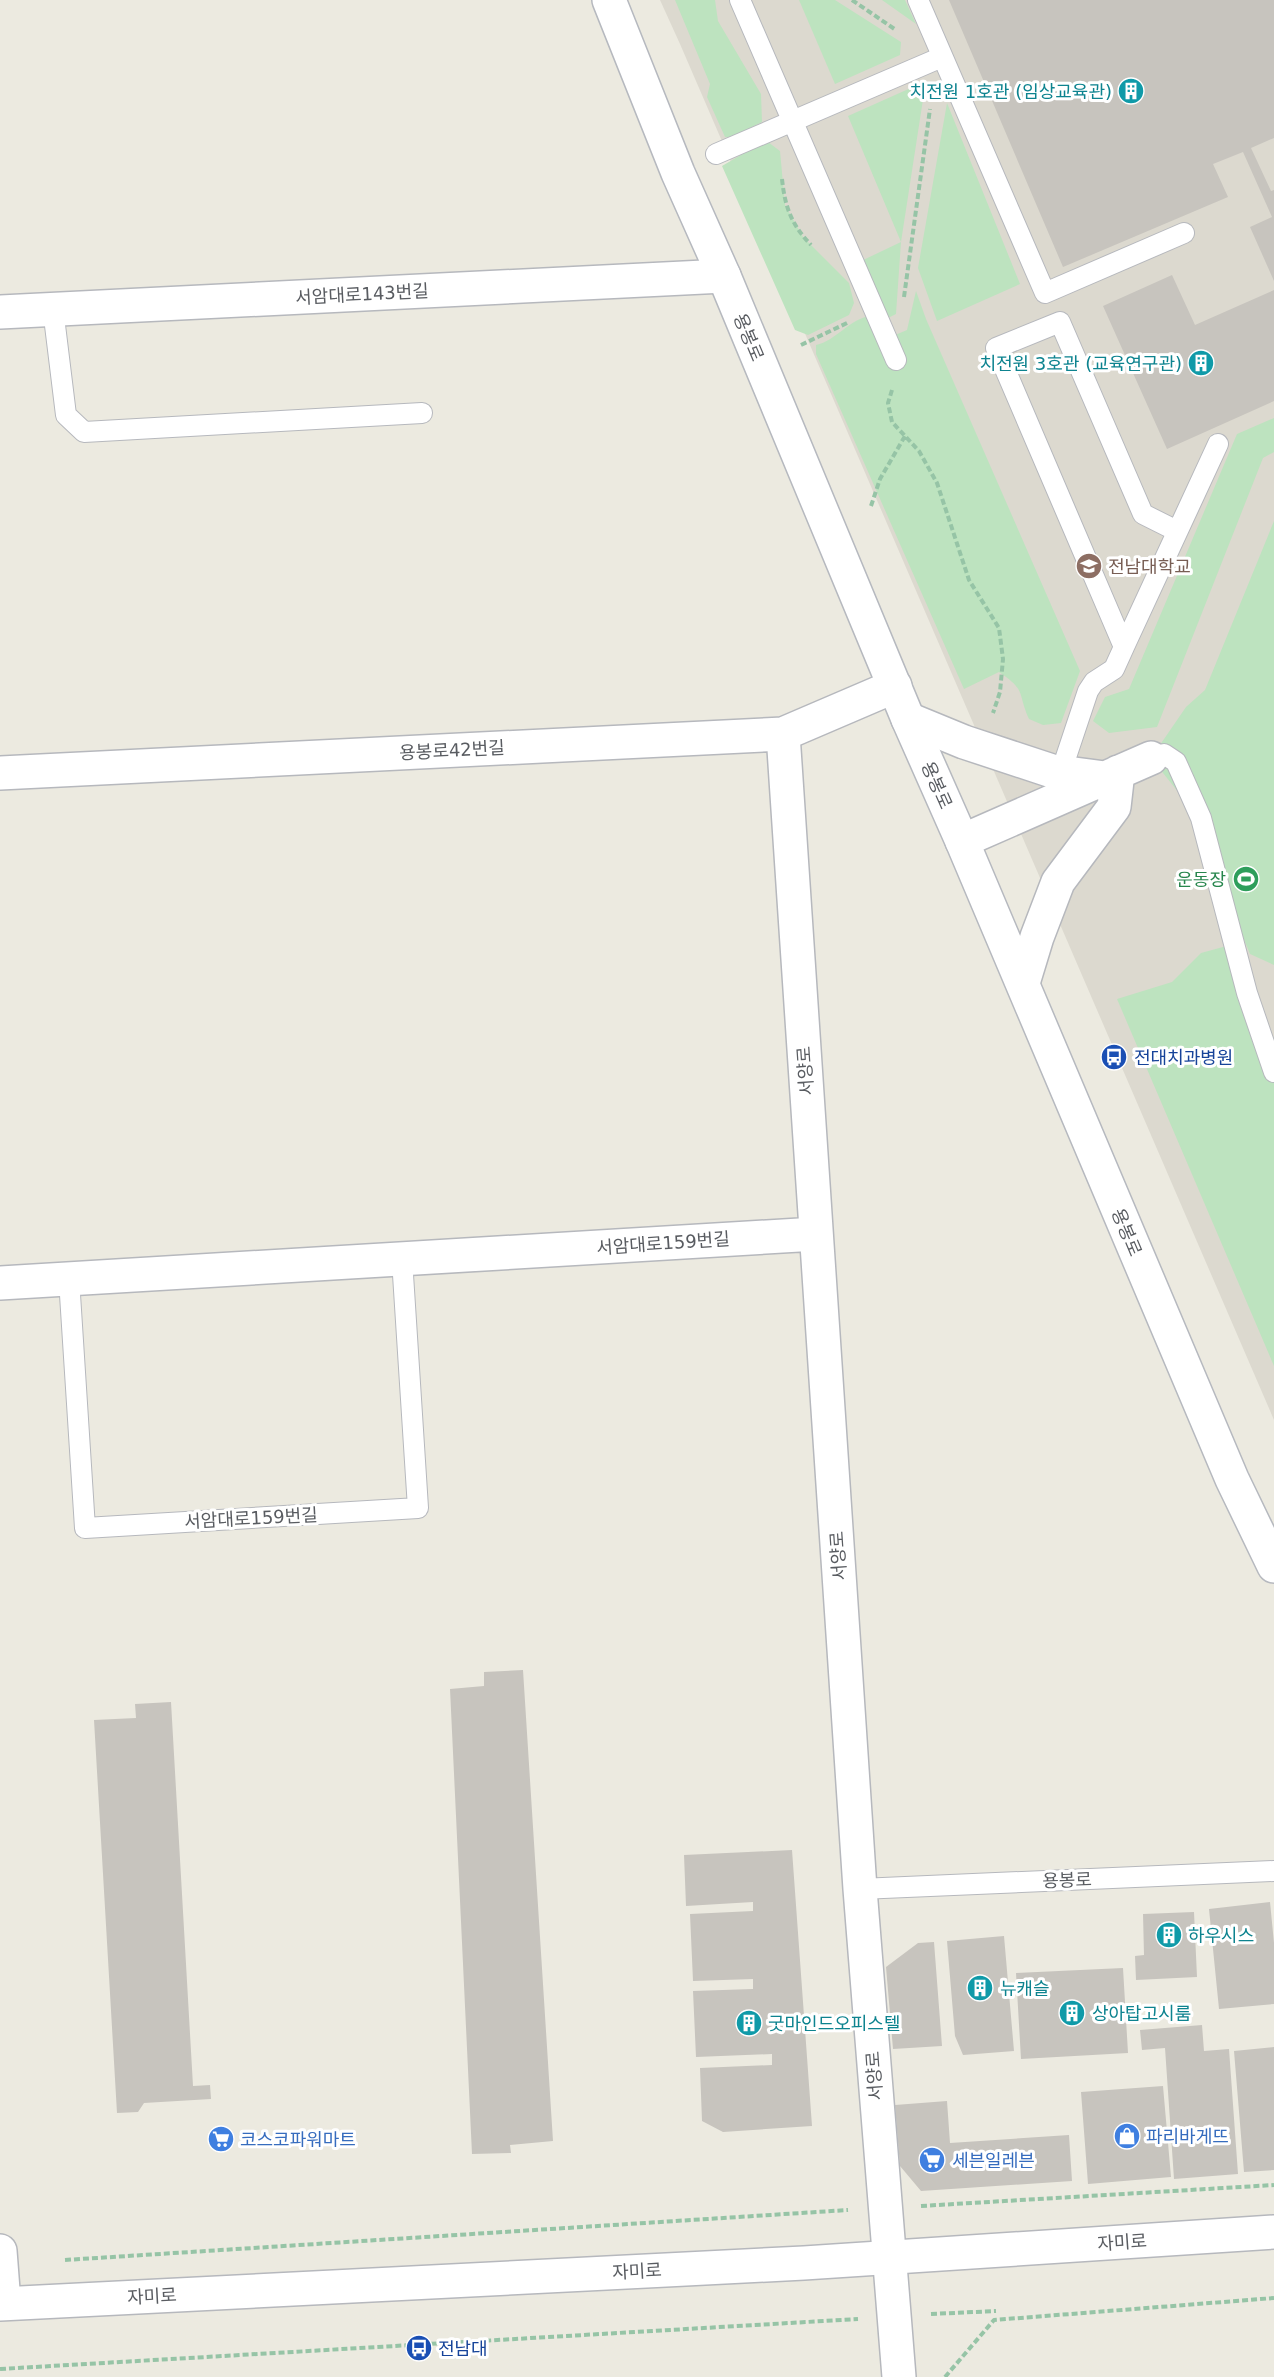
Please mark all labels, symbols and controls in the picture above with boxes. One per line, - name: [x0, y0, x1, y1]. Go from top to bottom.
- building icon: 치전원 1호관 (임상교육관): [1116, 76, 1146, 106]
- place label: 치전원 1호관 (임상교육관): [909, 81, 1112, 102]
- street label: 서암대로143번길: [295, 280, 429, 308]
- street label: 용봉로: [730, 310, 768, 364]
- building icon: 치전원 3호관 (교육연구관): [1186, 348, 1216, 378]
- place label: 치전원 3호관 (교육연구관): [979, 353, 1182, 374]
- school or university icon: 전남대학교: [1074, 551, 1104, 581]
- place label: 전남대학교: [1108, 556, 1191, 577]
- street label: 용봉로42번길: [399, 737, 505, 763]
- street label: 용봉로: [917, 758, 957, 812]
- sports icon: 운동장: [1231, 864, 1261, 894]
- place label: 운동장: [1176, 869, 1226, 890]
- bus stop icon: 전대치과병원: [1099, 1042, 1129, 1072]
- street label: 서양로: [793, 1045, 817, 1097]
- place label: 전대치과병원: [1134, 1047, 1233, 1068]
- street label: 용봉로: [1108, 1205, 1146, 1259]
- street label: 서암대로159번길: [596, 1228, 730, 1258]
- street label: 서암대로159번길: [184, 1504, 318, 1532]
- street label: 서양로: [826, 1530, 850, 1582]
- street label: 용봉로: [1042, 1869, 1092, 1891]
- building icon: 하우시스: [1154, 1920, 1184, 1950]
- place label: 하우시스: [1188, 1925, 1254, 1946]
- building icon: 뉴캐슬: [965, 1973, 995, 2003]
- place label: 뉴캐슬: [1000, 1978, 1050, 1999]
- building icon: 상아탑고시룸: [1057, 1998, 1087, 2028]
- place label: 상아탑고시룸: [1092, 2003, 1191, 2024]
- building icon: 굿마인드오피스텔: [734, 2008, 764, 2038]
- place label: 굿마인드오피스텔: [768, 2013, 900, 2034]
- street label: 서양로: [862, 2050, 886, 2102]
- shop icon: 파리바게뜨: [1112, 2121, 1142, 2151]
- supermarket icon: 코스코파워마트: [206, 2124, 236, 2154]
- place label: 파리바게뜨: [1146, 2126, 1229, 2147]
- place label: 코스코파워마트: [240, 2129, 356, 2150]
- supermarket icon: 세븐일레븐: [917, 2145, 947, 2175]
- place label: 세븐일레븐: [952, 2150, 1035, 2171]
- street label: 자미로: [1096, 2230, 1148, 2254]
- street label: 자미로: [612, 2259, 662, 2283]
- street label: 자미로: [127, 2284, 177, 2308]
- bus stop icon: 전남대: [404, 2333, 434, 2363]
- place label: 전남대: [438, 2338, 488, 2359]

